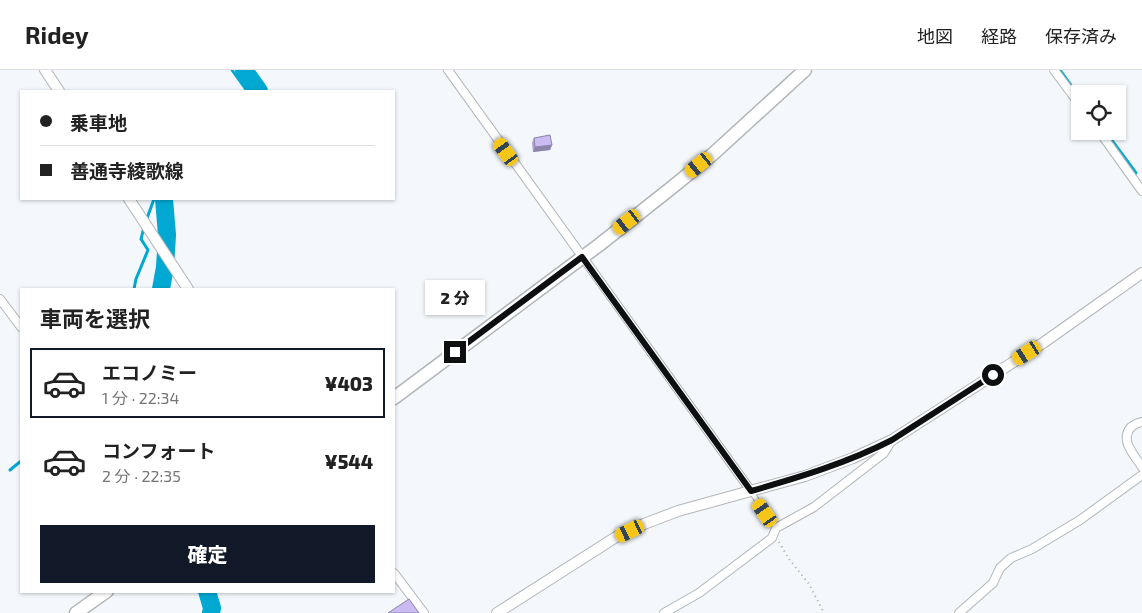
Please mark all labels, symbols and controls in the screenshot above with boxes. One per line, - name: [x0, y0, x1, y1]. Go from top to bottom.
- text: Ridey: [25, 20, 88, 49]
- text: 地図: [917, 25, 953, 47]
- text: 経路: [981, 25, 1017, 47]
- text: 保存済み: [1045, 25, 1117, 47]
- map controls: [1071, 85, 1126, 140]
- button: locate: [1071, 85, 1126, 140]
- text: 乗車地: [70, 111, 127, 134]
- car: [491, 135, 520, 169]
- car: [682, 150, 715, 180]
- text: 善通寺綾歌線: [70, 159, 184, 182]
- car: [610, 207, 643, 237]
- callout: 2 分: [425, 280, 485, 314]
- text: 2 分: [441, 288, 469, 307]
- text: 車両を選択: [40, 305, 150, 331]
- car: [1010, 339, 1043, 367]
- route end: [444, 341, 466, 363]
- icon: car: [42, 361, 87, 406]
- text: エコノミー: [102, 361, 197, 384]
- route start: [982, 364, 1004, 386]
- text: ¥403: [324, 372, 373, 395]
- text: 1 分 · 22:34: [102, 388, 179, 407]
- icon: car: [42, 439, 87, 484]
- text: コンフォート: [102, 439, 215, 462]
- text: ¥544: [325, 450, 373, 473]
- text: 2 分 · 22:35: [102, 466, 181, 485]
- car: [750, 496, 779, 530]
- car: [613, 518, 646, 544]
- button: 確定: [40, 525, 375, 583]

